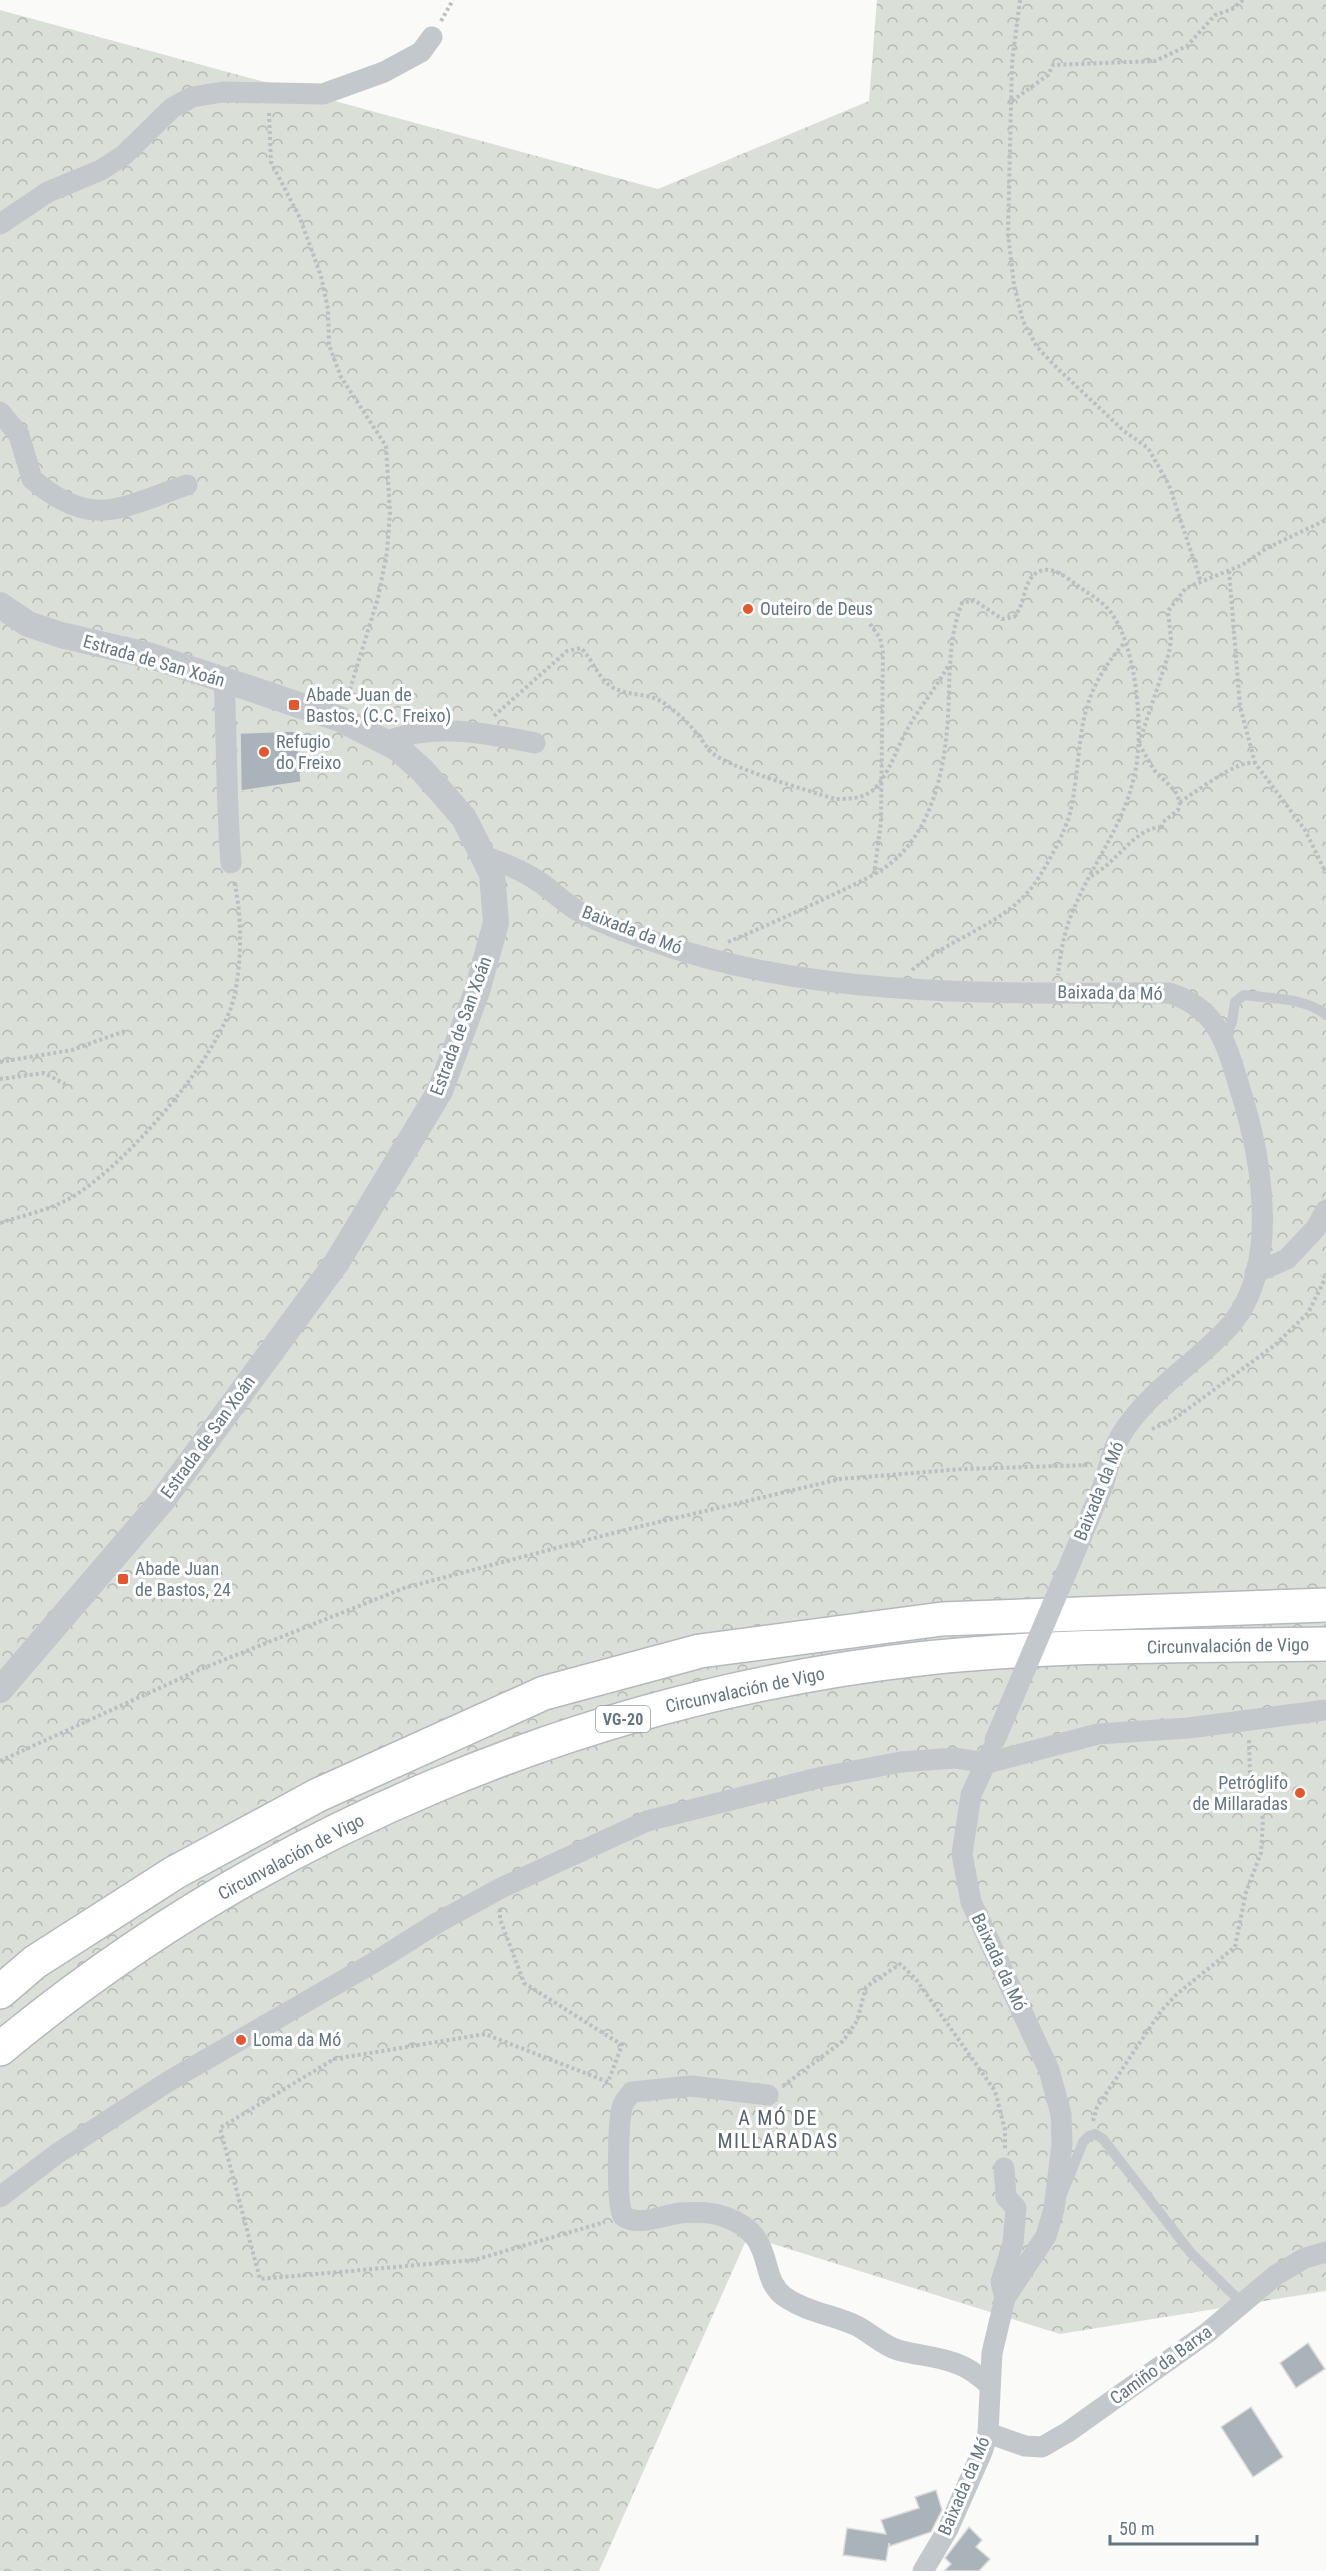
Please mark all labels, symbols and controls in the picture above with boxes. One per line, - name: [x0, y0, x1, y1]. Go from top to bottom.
- place label: Outeiro de Deus: [760, 598, 873, 619]
- marker: Outeiro de Deus: [741, 602, 755, 616]
- street label: Estrada de San Xoán: [81, 630, 227, 691]
- place label: Abade Juan de Bastos, (C.C. Freixo): [306, 684, 451, 727]
- marker: Abade Juan de Bastos, (C.C. Freixo): [287, 698, 301, 712]
- place label: Refugio do Freixo: [276, 731, 341, 773]
- marker: Refugio do Freixo: [257, 745, 271, 759]
- street label: Baixada da Mó: [579, 901, 685, 958]
- street label: Estrada de San Xoán: [426, 953, 495, 1098]
- street label: Baixada da Mó: [1057, 981, 1163, 1004]
- street label: Estrada de San Xoán: [156, 1371, 259, 1502]
- street label: Baixada da Mó: [1069, 1438, 1128, 1543]
- place label: Abade Juan de Bastos, 24: [135, 1558, 231, 1600]
- marker: Abade Juan de Bastos, 24: [116, 1572, 130, 1586]
- street label: Circunvalación de Vigo: [1147, 1634, 1309, 1657]
- street label: Circunvalación de Vigo: [663, 1662, 826, 1717]
- road number: VG-20: [596, 1706, 650, 1732]
- place label: Petróglifo de Millaradas: [1192, 1772, 1288, 1814]
- marker: Petróglifo de Millaradas: [1293, 1786, 1307, 1800]
- street label: Circunvalación de Vigo: [214, 1809, 367, 1904]
- street label: Baixada da Mó: [968, 1910, 1031, 2014]
- place label: Loma da Mó: [253, 2029, 341, 2050]
- marker: Loma da Mó: [234, 2033, 248, 2047]
- district label: A MÓ DE MILLARADAS: [717, 2106, 839, 2153]
- street label: Camiño da Barxa: [1106, 2321, 1216, 2409]
- street label: Baixada da Mó: [933, 2433, 994, 2538]
- scale bar: [1110, 2508, 1257, 2546]
- text: 50 m: [1119, 2518, 1154, 2539]

